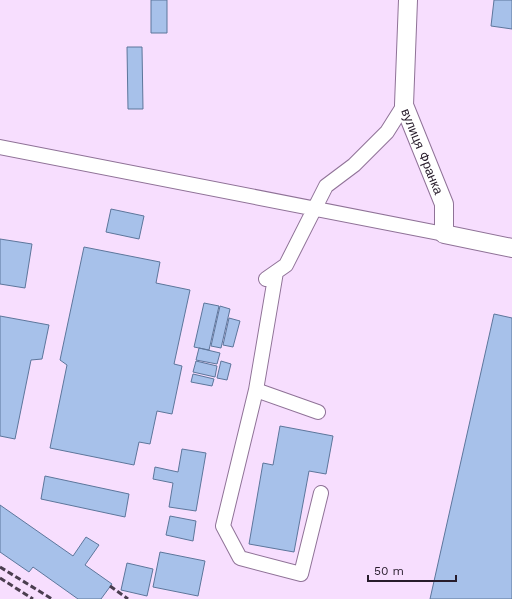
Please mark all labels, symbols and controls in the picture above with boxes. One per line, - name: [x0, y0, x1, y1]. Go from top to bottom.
- street label: вулиця Франка: [398, 106, 447, 197]
- scale bar: [368, 557, 456, 583]
- text: 50 m: [374, 564, 404, 578]

